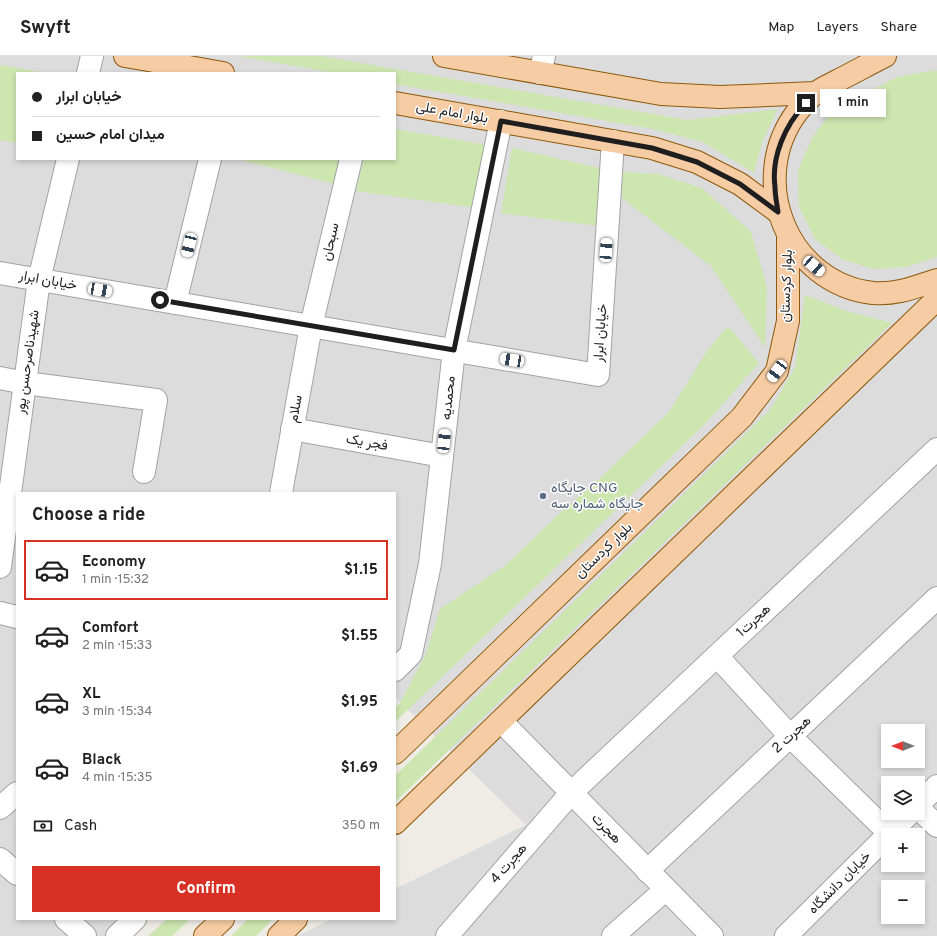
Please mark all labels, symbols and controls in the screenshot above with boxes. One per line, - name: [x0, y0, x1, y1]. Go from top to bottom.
- text: Swyft: [20, 16, 71, 40]
- text: Map: [768, 19, 794, 36]
- text: Layers: [816, 19, 858, 36]
- text: Share: [880, 19, 917, 36]
- text: خیابان ابرار: [56, 88, 121, 107]
- callout: 1 min: [820, 89, 886, 117]
- route end: [797, 94, 815, 112]
- text: 1 min: [837, 95, 869, 111]
- street label: بلوار امام علی: [415, 98, 489, 128]
- text: میدان امام حسین: [56, 126, 165, 145]
- street label: سبحان: [318, 221, 344, 263]
- car: [180, 232, 198, 258]
- car: [599, 238, 613, 262]
- street label: بلوار کردستان: [777, 249, 797, 323]
- car: [801, 254, 827, 278]
- street label: خیابان ابرار: [17, 267, 78, 294]
- car: [87, 282, 113, 298]
- route start: [151, 291, 169, 309]
- street label: خیابان ابرار: [590, 303, 612, 364]
- street label: شهیدناصرحسن پور: [12, 309, 44, 416]
- car: [499, 352, 525, 368]
- car: [765, 358, 789, 384]
- street label: محمدیه: [438, 375, 460, 421]
- street label: سلام: [285, 394, 307, 424]
- car: [437, 428, 451, 454]
- street label: فجر یک: [345, 431, 389, 455]
- place label: جایگاه CNG جایگاه شماره سه: [551, 480, 644, 513]
- marker: جایگاه CNG جایگاه شماره سه: [538, 491, 548, 501]
- text: Choose a ride: [32, 504, 145, 527]
- street label: بلوار کردستان: [572, 520, 636, 582]
- icon: car: [34, 552, 70, 588]
- text: Economy: [82, 553, 146, 572]
- text: $1.15: [344, 561, 378, 580]
- text: 1 min · 15:32: [82, 572, 149, 588]
- street label: هجرت1: [733, 601, 775, 641]
- icon: car: [34, 618, 70, 654]
- text: Comfort: [82, 619, 139, 638]
- text: $1.55: [341, 627, 378, 646]
- text: 2 min · 15:33: [82, 638, 152, 654]
- icon: car: [34, 684, 70, 720]
- text: XL: [82, 685, 100, 704]
- text: $1.95: [341, 693, 378, 712]
- text: 3 min · 15:34: [82, 704, 152, 720]
- street label: هجرت 2: [769, 712, 815, 757]
- north arrow: [881, 724, 925, 768]
- map controls: [881, 724, 925, 924]
- icon: car: [34, 750, 70, 786]
- text: Black: [82, 751, 122, 770]
- text: $1.69: [341, 759, 378, 778]
- text: 4 min · 15:35: [82, 770, 153, 786]
- button: layers: [881, 776, 925, 820]
- street label: هجرت: [587, 810, 625, 848]
- icon: cash: [32, 815, 54, 837]
- text: Cash: [64, 817, 97, 836]
- text: 350 m: [342, 818, 380, 834]
- button: +: [881, 828, 925, 872]
- street label: هجرت 4: [487, 840, 531, 888]
- street label: خیابان دانشگاه: [805, 848, 875, 918]
- button: Confirm: [32, 866, 380, 912]
- button: −: [881, 880, 925, 924]

